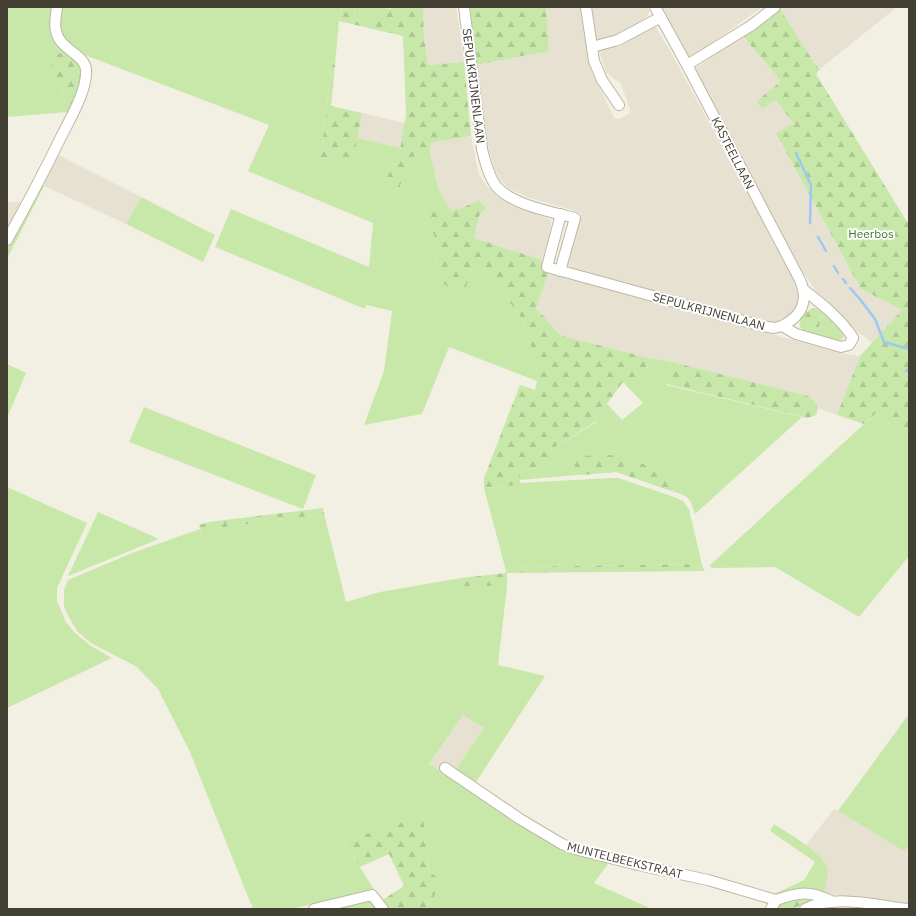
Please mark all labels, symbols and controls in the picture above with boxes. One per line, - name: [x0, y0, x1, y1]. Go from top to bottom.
- street label: SEPULKRIJNENLAAN: [459, 28, 489, 144]
- street label: KASTEELLAAN: [708, 114, 758, 192]
- park label: Heerbos: [848, 226, 894, 241]
- street label: SEPULKRIJNENLAAN: [651, 289, 767, 333]
- street label: MUNTELBEEKSTRAAT: [566, 838, 684, 882]

